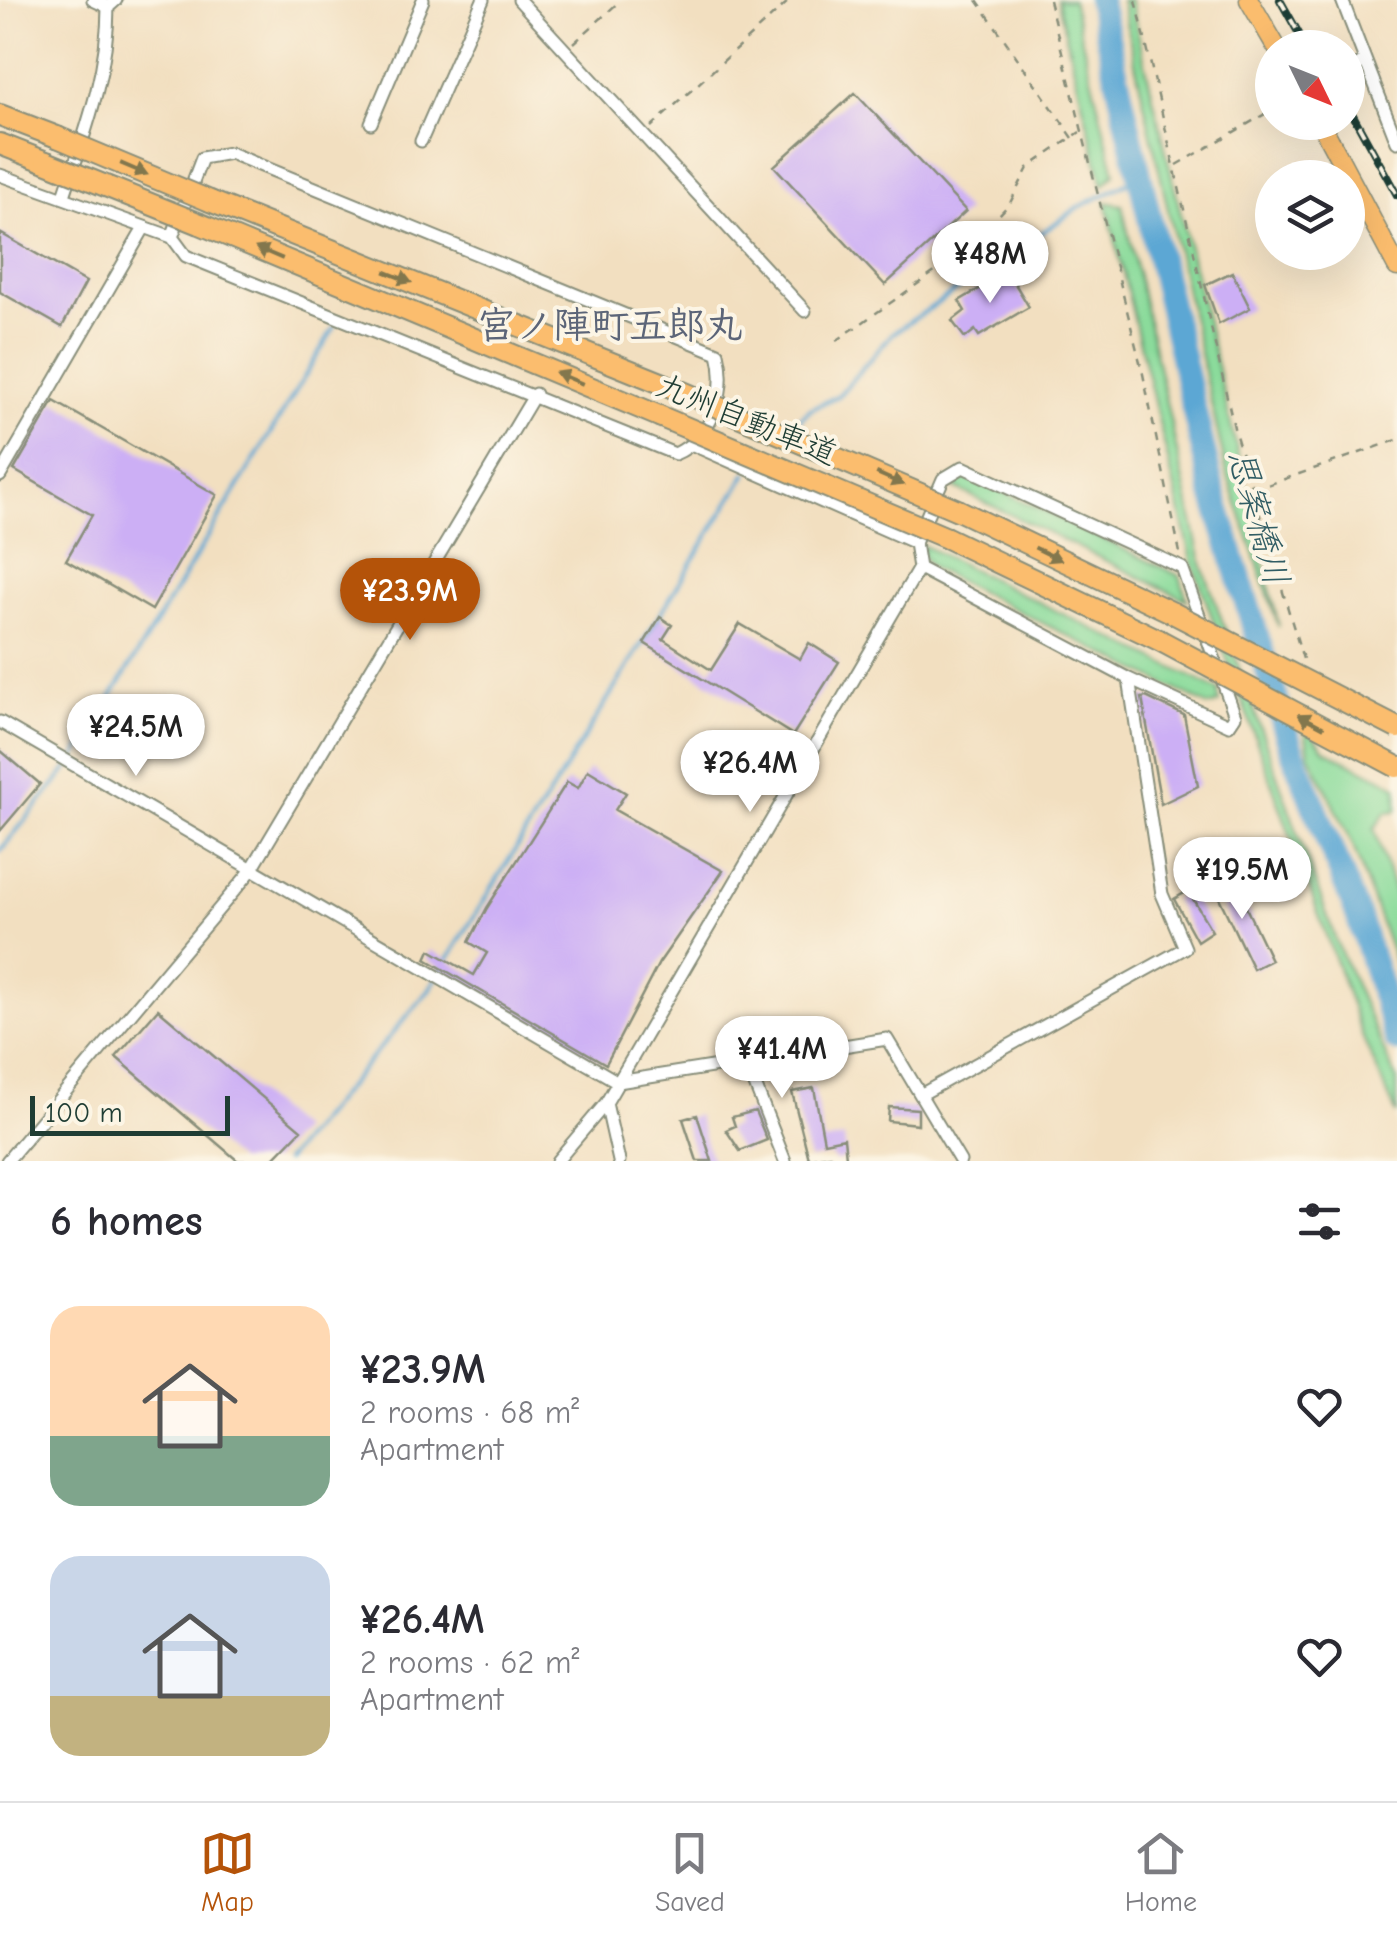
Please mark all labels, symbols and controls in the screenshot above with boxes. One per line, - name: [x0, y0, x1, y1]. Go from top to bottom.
- north arrow: [1255, 30, 1365, 140]
- map controls: [1255, 30, 1365, 270]
- button: layers: [1255, 160, 1365, 270]
- one-way arrow: [119, 161, 148, 177]
- pin: ¥48M: [931, 221, 1049, 306]
- text: ¥48M: [954, 235, 1026, 272]
- one-way arrow: [254, 244, 284, 260]
- one-way arrow: [383, 269, 413, 285]
- district label: 宮ノ陣町五郎丸: [477, 304, 743, 348]
- street label: 九州自動車道: [651, 366, 843, 473]
- one-way arrow: [554, 370, 584, 386]
- water label: 思案橋川: [1220, 444, 1298, 590]
- one-way arrow: [876, 471, 905, 488]
- one-way arrow: [1034, 545, 1063, 562]
- pin: ¥23.9M: [329, 558, 491, 643]
- text: ¥23.9M: [362, 572, 458, 609]
- pin: ¥24.5M: [55, 694, 217, 779]
- text: ¥24.5M: [89, 708, 183, 745]
- one-way arrow: [1297, 713, 1325, 730]
- pin: ¥26.4M: [669, 730, 831, 815]
- text: ¥26.4M: [702, 744, 798, 781]
- pin: ¥19.5M: [1161, 837, 1323, 922]
- text: ¥19.5M: [1195, 851, 1289, 888]
- pin: ¥41.4M: [701, 1016, 863, 1101]
- text: ¥41.4M: [737, 1030, 827, 1067]
- scale bar: [30, 1091, 230, 1136]
- text: 100 m: [45, 1097, 123, 1129]
- icon: filters: [1292, 1194, 1347, 1249]
- text: 6 homes: [50, 1197, 203, 1246]
- text: ¥23.9M: [360, 1345, 486, 1394]
- icon: home: [130, 1346, 250, 1466]
- icon: heart: [1292, 1379, 1347, 1434]
- text: 2 rooms · 68 m²: [360, 1394, 579, 1431]
- text: Apartment: [360, 1431, 503, 1468]
- text: ¥26.4M: [360, 1595, 485, 1644]
- icon: home: [130, 1596, 250, 1716]
- icon: heart: [1292, 1629, 1347, 1684]
- text: 2 rooms · 62 m²: [360, 1644, 579, 1681]
- text: Apartment: [360, 1681, 503, 1718]
- tab: Map: [200, 1826, 255, 1918]
- tab: Saved: [655, 1826, 725, 1918]
- tab: Home: [1125, 1826, 1197, 1918]

